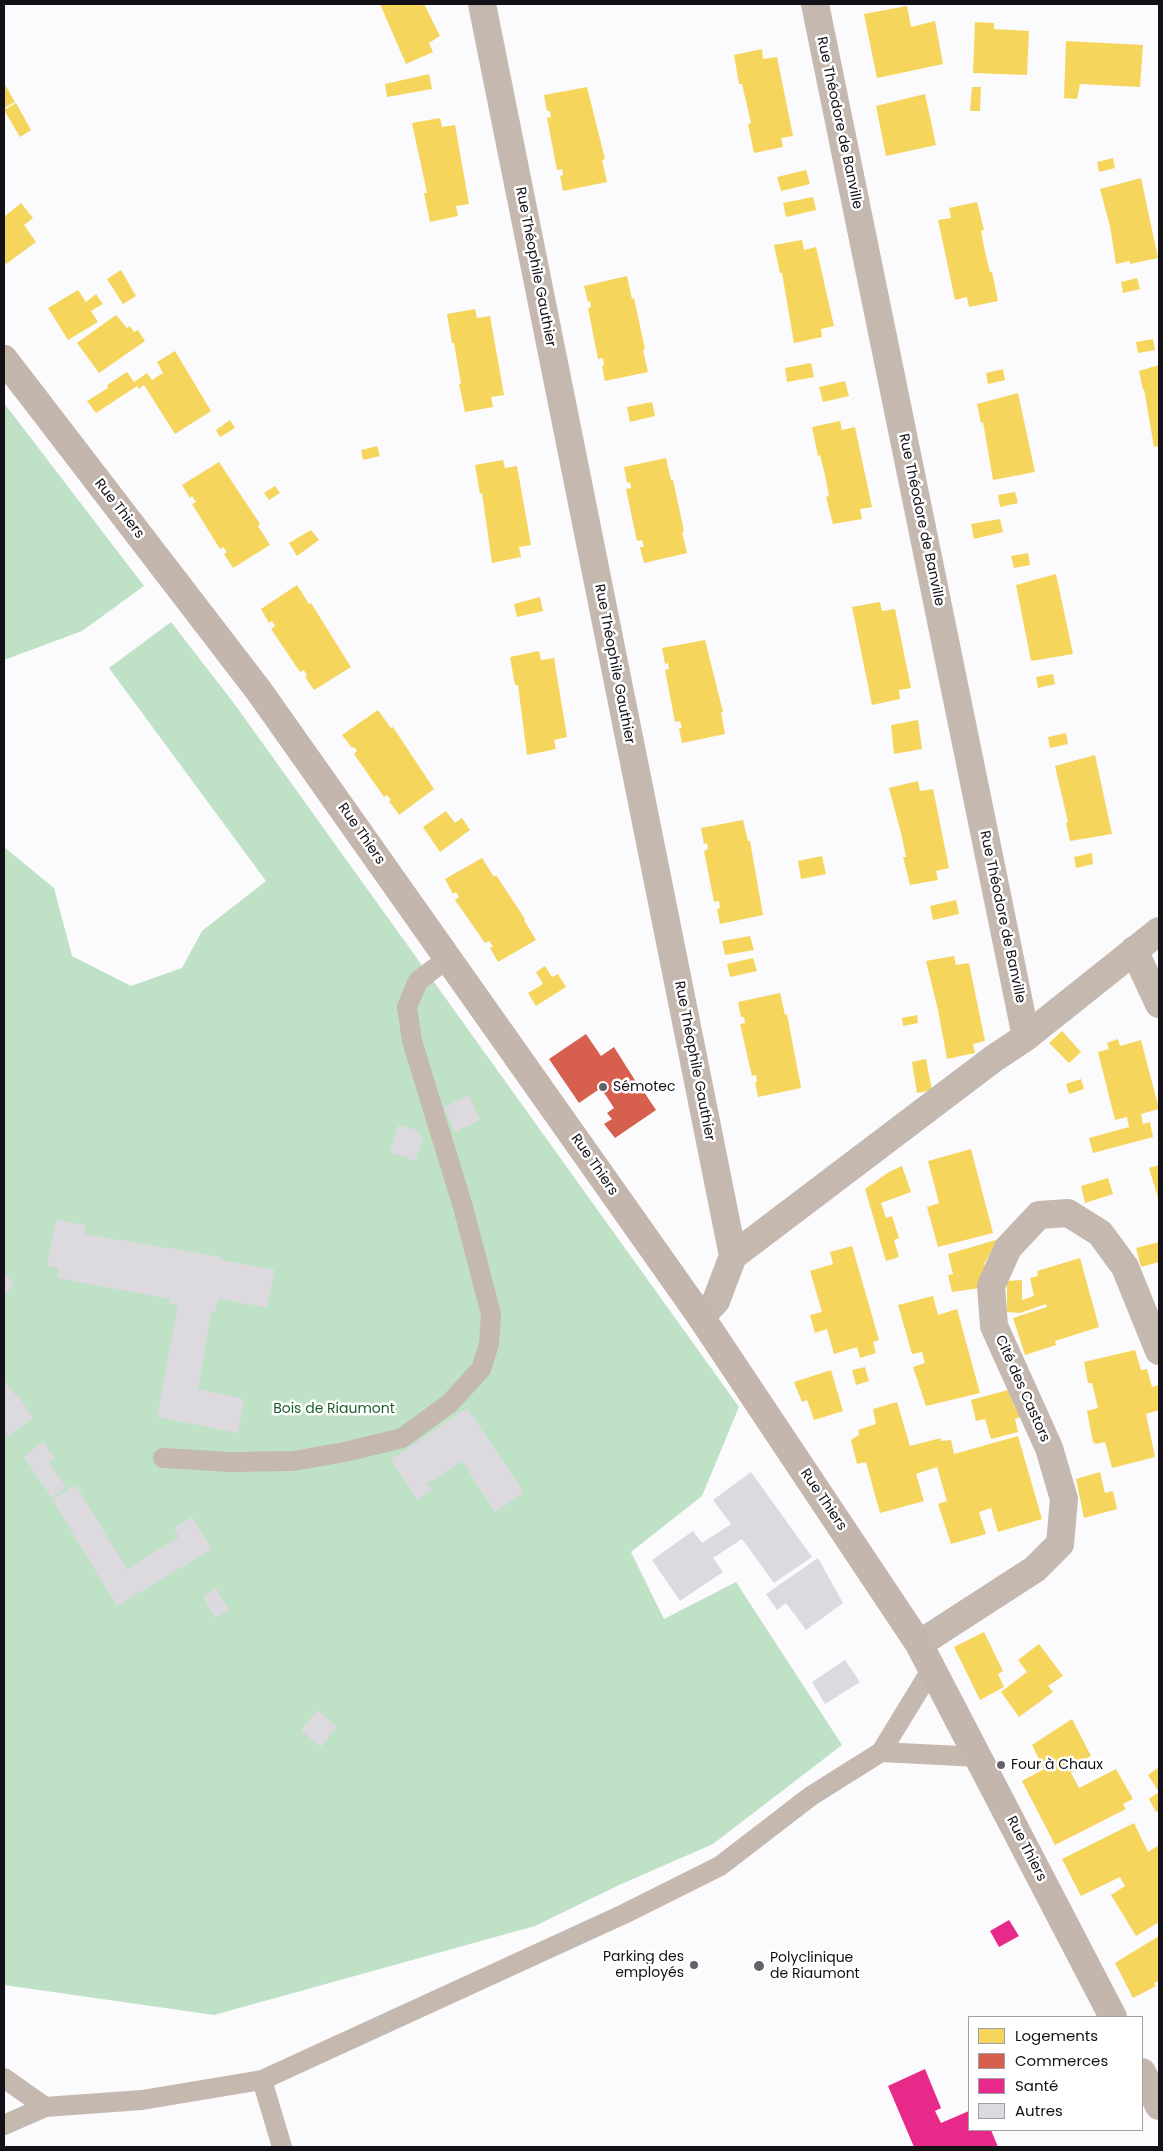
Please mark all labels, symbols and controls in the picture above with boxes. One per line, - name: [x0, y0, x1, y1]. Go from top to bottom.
- street label: Rue Théodore de Banville: [812, 35, 866, 211]
- street label: Rue Théophile Gauthier: [511, 186, 559, 348]
- street label: Rue Théodore de Banville: [894, 432, 948, 608]
- street label: Rue Thiers: [91, 476, 147, 542]
- street label: Rue Théophile Gauthier: [590, 583, 638, 745]
- street label: Rue Thiers: [334, 800, 388, 868]
- street label: Rue Théodore de Banville: [975, 829, 1029, 1005]
- street label: Rue Théophile Gauthier: [670, 980, 718, 1142]
- place label: Sémotec: [613, 1079, 676, 1095]
- marker: Sémotec: [597, 1081, 609, 1093]
- street label: Rue Thiers: [567, 1131, 621, 1199]
- street label: Cité des Castors: [991, 1333, 1053, 1445]
- park label: Bois de Riaumont: [273, 1401, 395, 1417]
- street label: Rue Thiers: [796, 1466, 850, 1534]
- place label: Four à Chaux: [1011, 1757, 1103, 1773]
- marker: Four à Chaux: [995, 1759, 1007, 1771]
- street label: Rue Thiers: [1002, 1814, 1050, 1884]
- place label: Parking des employés: [603, 1949, 684, 1981]
- place label: Polyclinique de Riaumont: [770, 1950, 860, 1982]
- marker: Parking des employés: [688, 1959, 700, 1971]
- marker: Polyclinique de Riaumont: [752, 1959, 766, 1973]
- legend: [968, 2016, 1143, 2131]
- text: Logements: [1015, 2025, 1098, 2046]
- text: Commerces: [1015, 2050, 1108, 2071]
- text: Santé: [1015, 2075, 1058, 2096]
- text: Autres: [1015, 2100, 1063, 2121]

